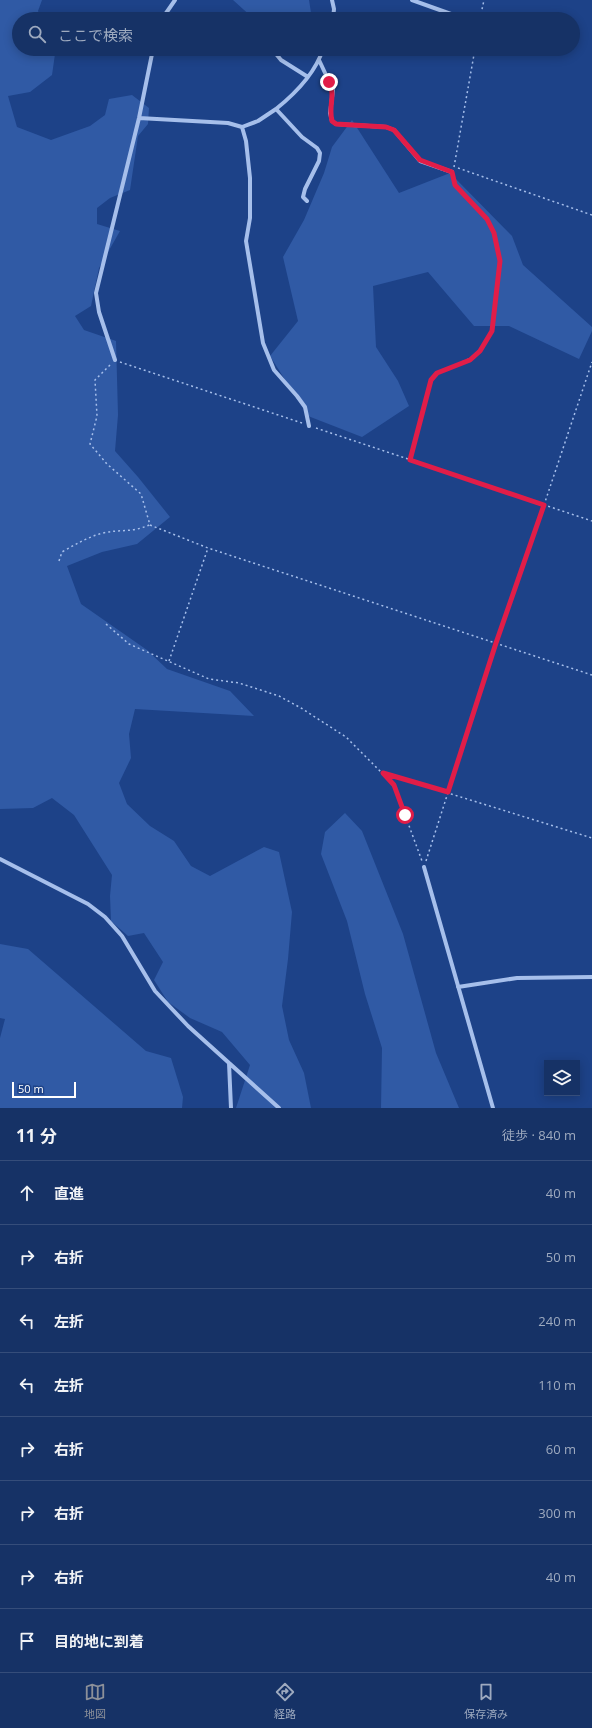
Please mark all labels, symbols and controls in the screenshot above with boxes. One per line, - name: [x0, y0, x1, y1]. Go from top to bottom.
- search box: [12, 12, 580, 56]
- icon: search: [26, 23, 48, 45]
- text: ここで検索: [58, 25, 133, 45]
- route end: [320, 73, 338, 91]
- route start: [396, 806, 414, 824]
- map controls: [544, 1060, 580, 1096]
- button: layers: [544, 1060, 580, 1096]
- scale bar: [12, 1080, 76, 1099]
- text: 50 m: [18, 1081, 44, 1096]
- text: 11 分: [16, 1124, 57, 1147]
- text: 徒歩 · 840 m: [502, 1126, 576, 1144]
- icon: ahead: [16, 1182, 38, 1204]
- text: 直進: [54, 1183, 84, 1203]
- text: 40 m: [546, 1184, 576, 1202]
- icon: right: [16, 1246, 38, 1268]
- text: 右折: [54, 1247, 84, 1267]
- text: 50 m: [546, 1248, 576, 1266]
- icon: left: [16, 1310, 38, 1332]
- text: 左折: [54, 1311, 84, 1331]
- text: 240 m: [538, 1312, 576, 1330]
- icon: left: [16, 1374, 38, 1396]
- text: 左折: [54, 1375, 84, 1395]
- text: 110 m: [538, 1376, 576, 1394]
- icon: right: [16, 1438, 38, 1460]
- text: 右折: [54, 1439, 84, 1459]
- text: 60 m: [546, 1440, 576, 1458]
- icon: right: [16, 1502, 38, 1524]
- text: 右折: [54, 1503, 84, 1523]
- text: 300 m: [538, 1504, 576, 1522]
- icon: right: [16, 1566, 38, 1588]
- text: 右折: [54, 1567, 84, 1587]
- text: 40 m: [546, 1568, 576, 1586]
- icon: arrive: [16, 1630, 38, 1652]
- text: 目的地に到着: [54, 1631, 144, 1651]
- tab: 地図: [84, 1681, 106, 1721]
- tab: 経路: [274, 1681, 296, 1721]
- tab: 保存済み: [464, 1681, 508, 1721]

